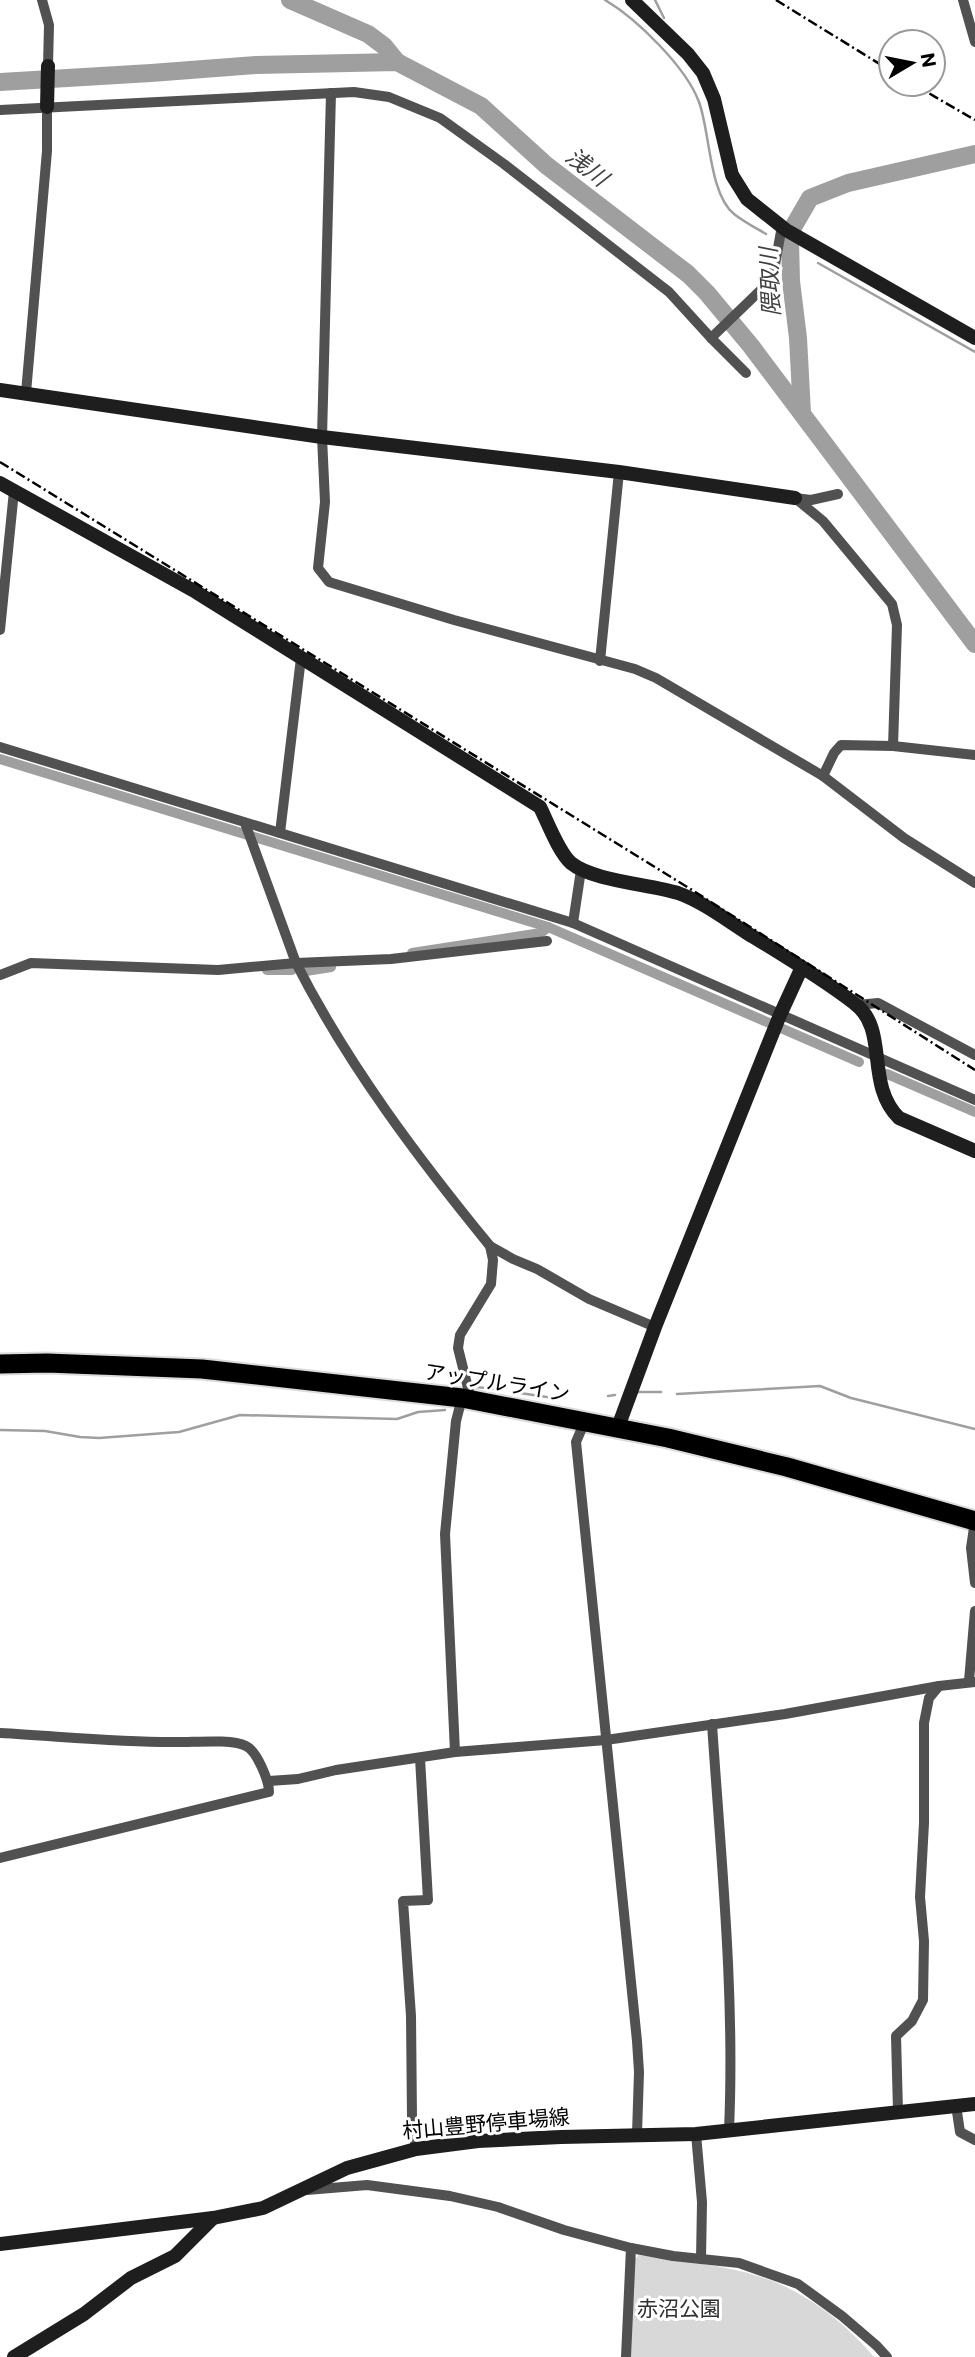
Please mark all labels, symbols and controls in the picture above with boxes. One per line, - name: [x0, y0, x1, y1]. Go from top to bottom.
- north arrow: [877, 28, 947, 98]
- text: N: [917, 51, 942, 69]
- water label: 浅川: [561, 141, 617, 193]
- water label: 隈取川: [753, 244, 785, 317]
- street label: アップルライン: [423, 1358, 572, 1405]
- street label: 村山豊野停車場線: [401, 2103, 571, 2142]
- park label: 赤沼公園: [637, 2295, 721, 2320]

